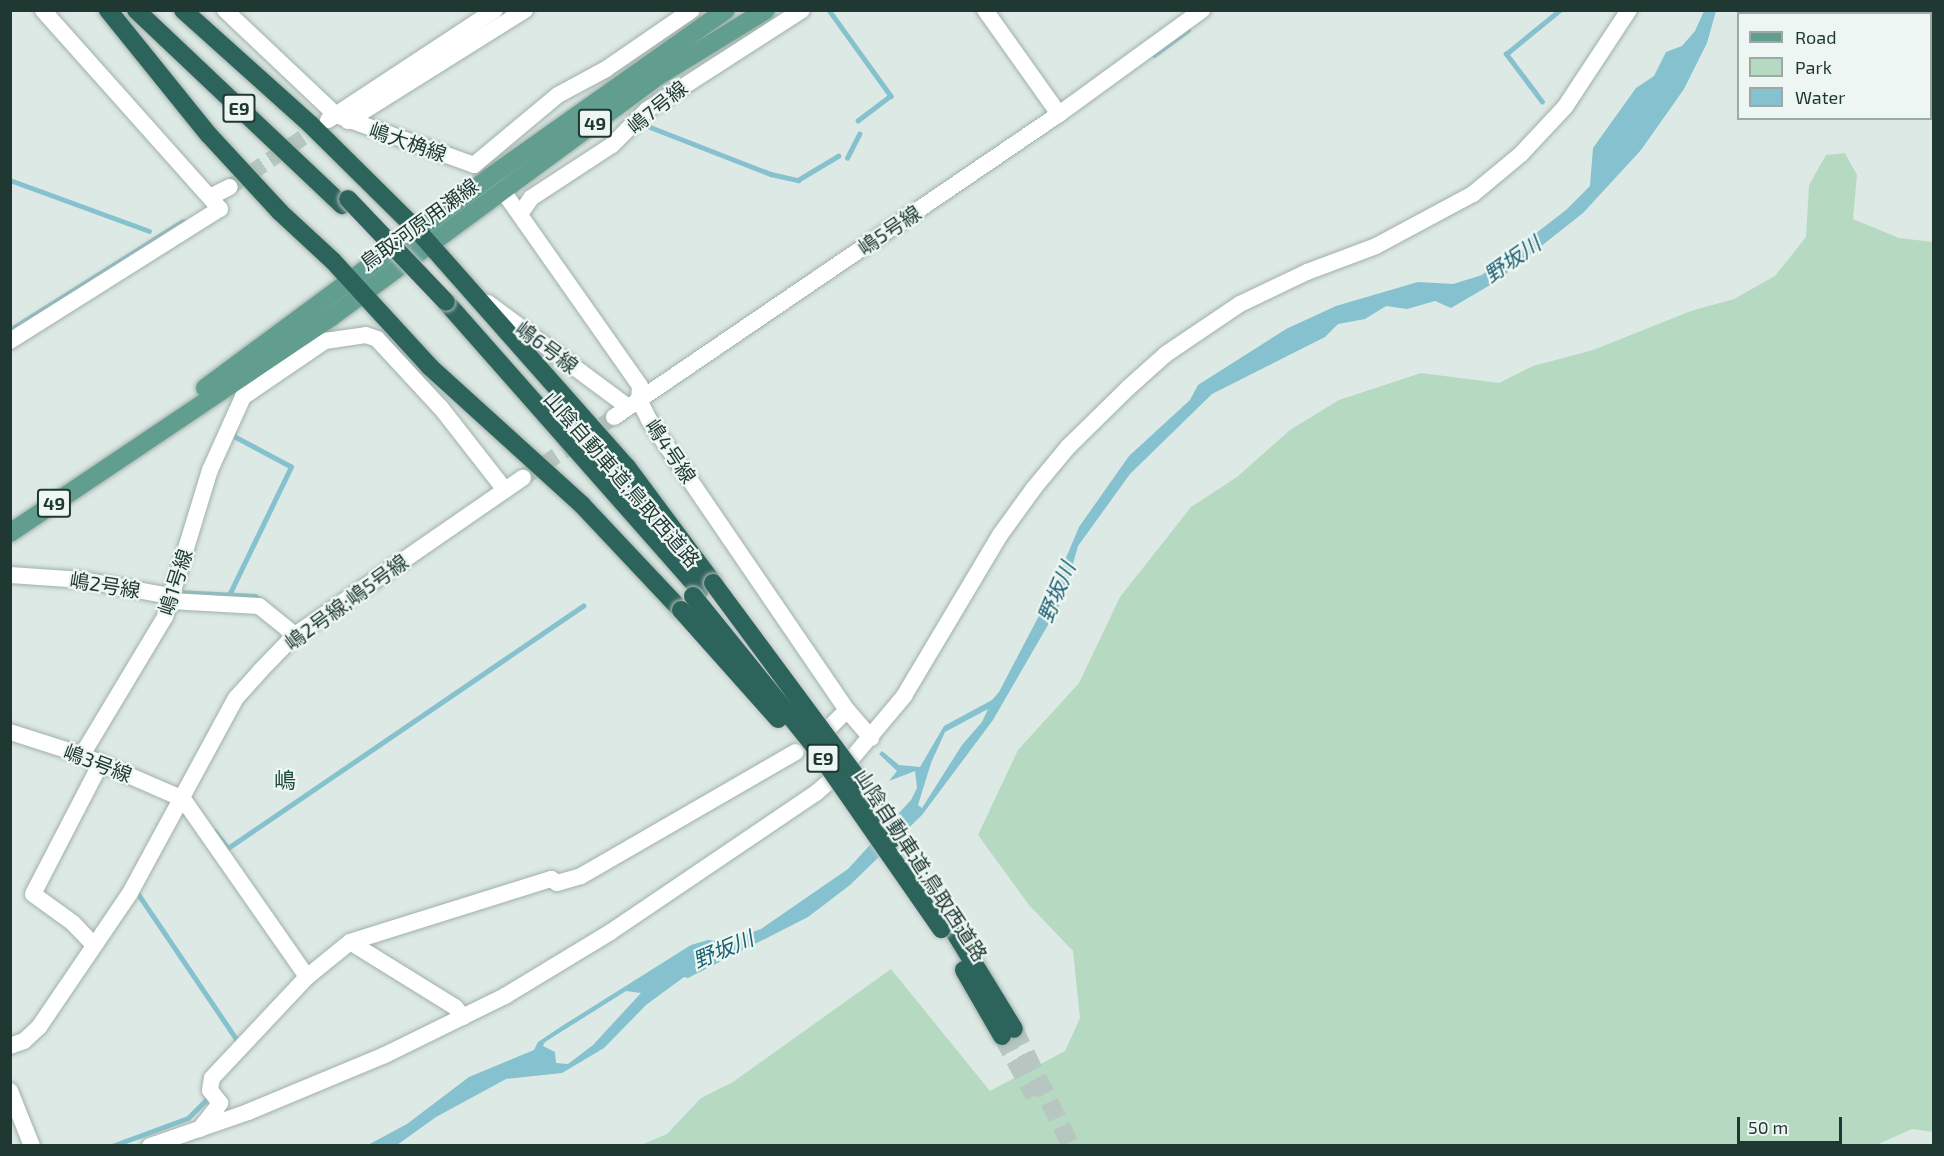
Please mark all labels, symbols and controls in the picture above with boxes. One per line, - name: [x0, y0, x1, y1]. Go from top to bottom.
- legend: [1737, 12, 1932, 120]
- text: Road: [1795, 26, 1836, 48]
- text: Park: [1795, 56, 1832, 78]
- street label: 嶋7号線: [622, 76, 692, 138]
- text: Water: [1795, 86, 1845, 108]
- road number: E9: [221, 93, 257, 123]
- road number: 49: [577, 108, 613, 138]
- street label: 嶋大桷線: [366, 118, 450, 166]
- street label: 鳥取河原用瀬線: [355, 173, 483, 275]
- street label: 嶋5号線: [853, 200, 925, 260]
- water label: 野坂川: [1479, 231, 1545, 287]
- street label: 嶋6号線: [511, 316, 583, 378]
- street label: 山陰自動車道;鳥取西道路: [539, 386, 705, 572]
- street label: 嶋4号線: [641, 414, 701, 488]
- road number: 49: [36, 488, 72, 518]
- street label: 嶋1号線: [153, 546, 197, 618]
- street label: 嶋2号線;嶋5号線: [280, 549, 412, 655]
- water label: 野坂川: [1032, 558, 1080, 626]
- street label: 嶋2号線: [68, 568, 142, 602]
- street label: 嶋3号線: [61, 739, 135, 787]
- road number: E9: [805, 743, 841, 773]
- street label: 山陰自動車道;鳥取西道路: [850, 764, 992, 966]
- district label: 嶋: [274, 767, 296, 793]
- water label: 野坂川: [689, 925, 757, 973]
- scale bar: [1740, 1105, 1845, 1143]
- text: 50 m: [1748, 1116, 1788, 1138]

